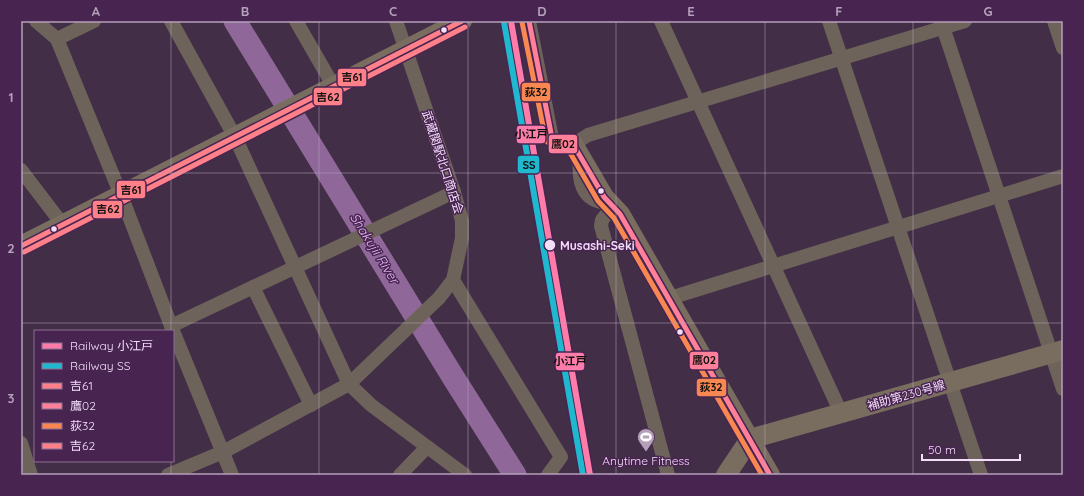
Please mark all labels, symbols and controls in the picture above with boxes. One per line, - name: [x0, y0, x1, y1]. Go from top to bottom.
- text: A: [92, 3, 101, 19]
- text: B: [241, 3, 249, 19]
- text: C: [389, 3, 397, 19]
- text: D: [537, 3, 547, 19]
- text: E: [687, 3, 695, 19]
- text: F: [835, 3, 843, 19]
- text: G: [983, 3, 993, 19]
- unlabelled marker: [439, 25, 449, 35]
- line badge: 吉61: [337, 68, 367, 87]
- text: 吉61: [341, 70, 363, 84]
- line badge: 荻32: [521, 82, 551, 102]
- text: 荻32: [524, 85, 548, 99]
- line badge: 吉62: [313, 87, 343, 106]
- text: 1: [8, 89, 14, 105]
- text: 吉62: [316, 90, 340, 104]
- street label: 武蔵関駅北口商店会: [419, 108, 467, 216]
- line badge: 小江戸: [516, 125, 546, 144]
- text: 小江戸: [515, 127, 548, 141]
- line badge: 鷹02: [548, 134, 578, 154]
- text: 鷹02: [551, 137, 575, 151]
- line badge: SS: [517, 155, 540, 174]
- text: SS: [522, 158, 536, 172]
- line badge: 吉61: [116, 180, 146, 199]
- text: 吉61: [120, 183, 142, 197]
- unlabelled marker: [596, 186, 606, 196]
- line badge: 吉62: [92, 200, 123, 219]
- text: 吉62: [96, 202, 120, 216]
- water label: Shakujii River: [347, 210, 404, 288]
- unlabelled marker: [49, 224, 59, 234]
- marker: Musashi-Seki: [543, 238, 557, 252]
- place label: Musashi-Seki: [560, 238, 635, 253]
- text: 2: [7, 240, 15, 256]
- unlabelled marker: [675, 327, 685, 337]
- legend: [34, 330, 174, 462]
- text: Railway 小江戸: [70, 338, 153, 353]
- line badge: 鷹02: [689, 351, 719, 370]
- line badge: 小江戸: [555, 352, 585, 371]
- text: 鷹02: [692, 353, 716, 367]
- text: 小江戸: [554, 354, 587, 368]
- text: Railway SS: [70, 358, 131, 373]
- street label: 補助第230号線: [865, 377, 947, 413]
- text: 吉61: [70, 378, 93, 393]
- line badge: 荻32: [696, 378, 727, 397]
- text: 荻32: [699, 380, 723, 394]
- text: 3: [8, 390, 15, 406]
- text: 鷹02: [70, 398, 96, 413]
- text: 荻32: [70, 418, 95, 433]
- sports icon: Anytime Fitness: [636, 427, 656, 452]
- scale bar: [922, 436, 1020, 462]
- text: 吉62: [70, 438, 95, 453]
- text: 50 m: [928, 442, 956, 457]
- place label: Anytime Fitness: [602, 453, 690, 468]

